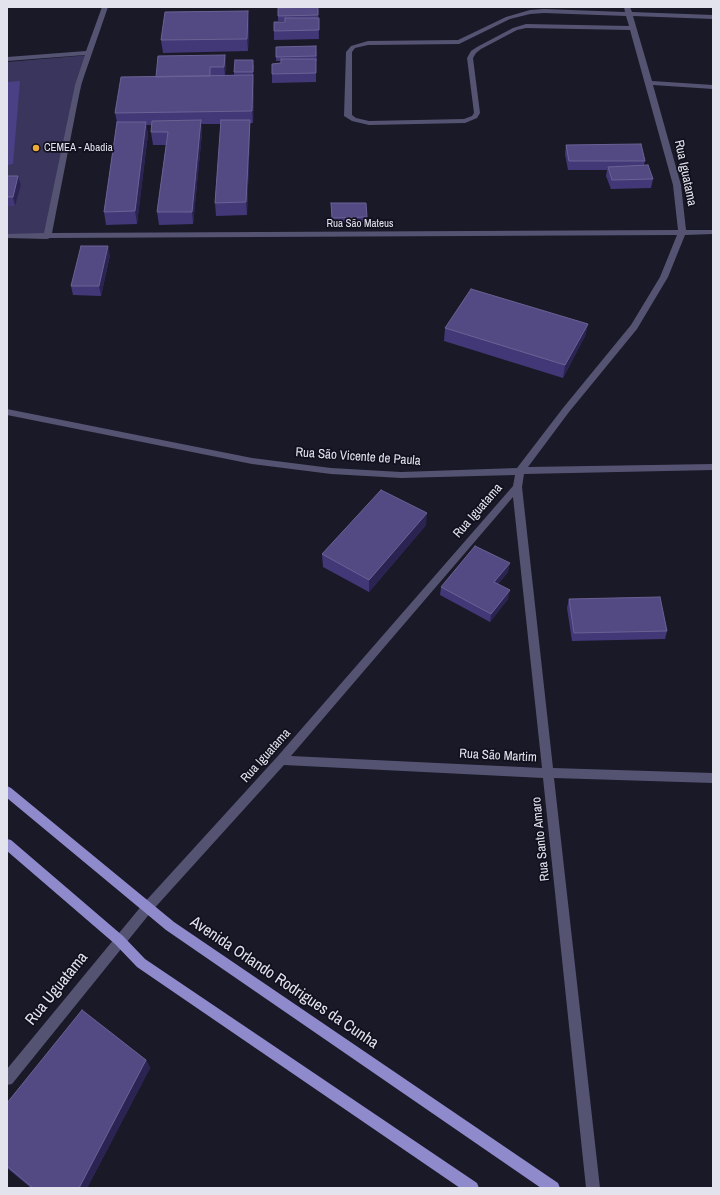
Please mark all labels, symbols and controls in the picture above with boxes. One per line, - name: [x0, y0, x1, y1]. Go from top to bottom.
- street label: Rua Iguatama: [670, 139, 700, 207]
- place label: CEMEA - Abadia: [44, 141, 113, 155]
- marker: CEMEA - Abadia: [31, 143, 41, 153]
- street label: Rua São Mateus: [326, 217, 394, 231]
- street label: Rua São Vicente de Paula: [295, 445, 421, 469]
- street label: Rua Iguatama: [450, 481, 506, 541]
- street label: Rua Iguatama: [238, 726, 294, 786]
- street label: Rua São Martim: [459, 746, 537, 766]
- street label: Rua Santo Amaro: [529, 796, 553, 882]
- street label: Avenida Orlando Rodrigues da Cunha: [186, 913, 382, 1053]
- street label: Rua Uguatama: [22, 949, 92, 1029]

